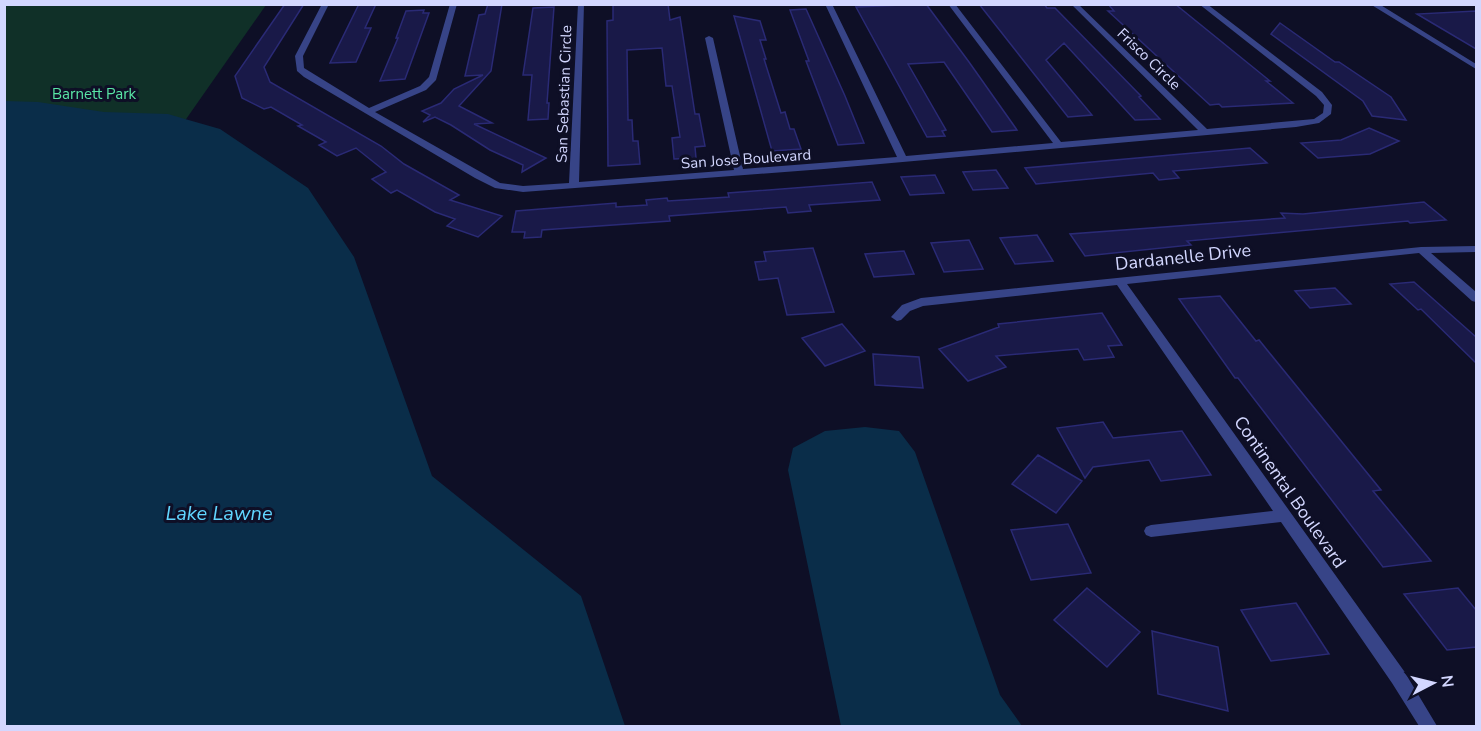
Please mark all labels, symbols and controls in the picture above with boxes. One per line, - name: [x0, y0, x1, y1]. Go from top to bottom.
- street label: Frisco Circle: [1113, 24, 1185, 94]
- street label: San Sebastian Circle: [552, 25, 576, 163]
- park label: Barnett Park: [52, 84, 137, 104]
- street label: San Jose Boulevard: [680, 144, 812, 174]
- street label: Dardanelle Drive: [1114, 238, 1252, 276]
- street label: Continental Boulevard: [1228, 411, 1352, 573]
- water label: Lake Lawne: [165, 500, 273, 527]
- north arrow: [1403, 653, 1463, 713]
- text: N: [1435, 674, 1459, 689]

